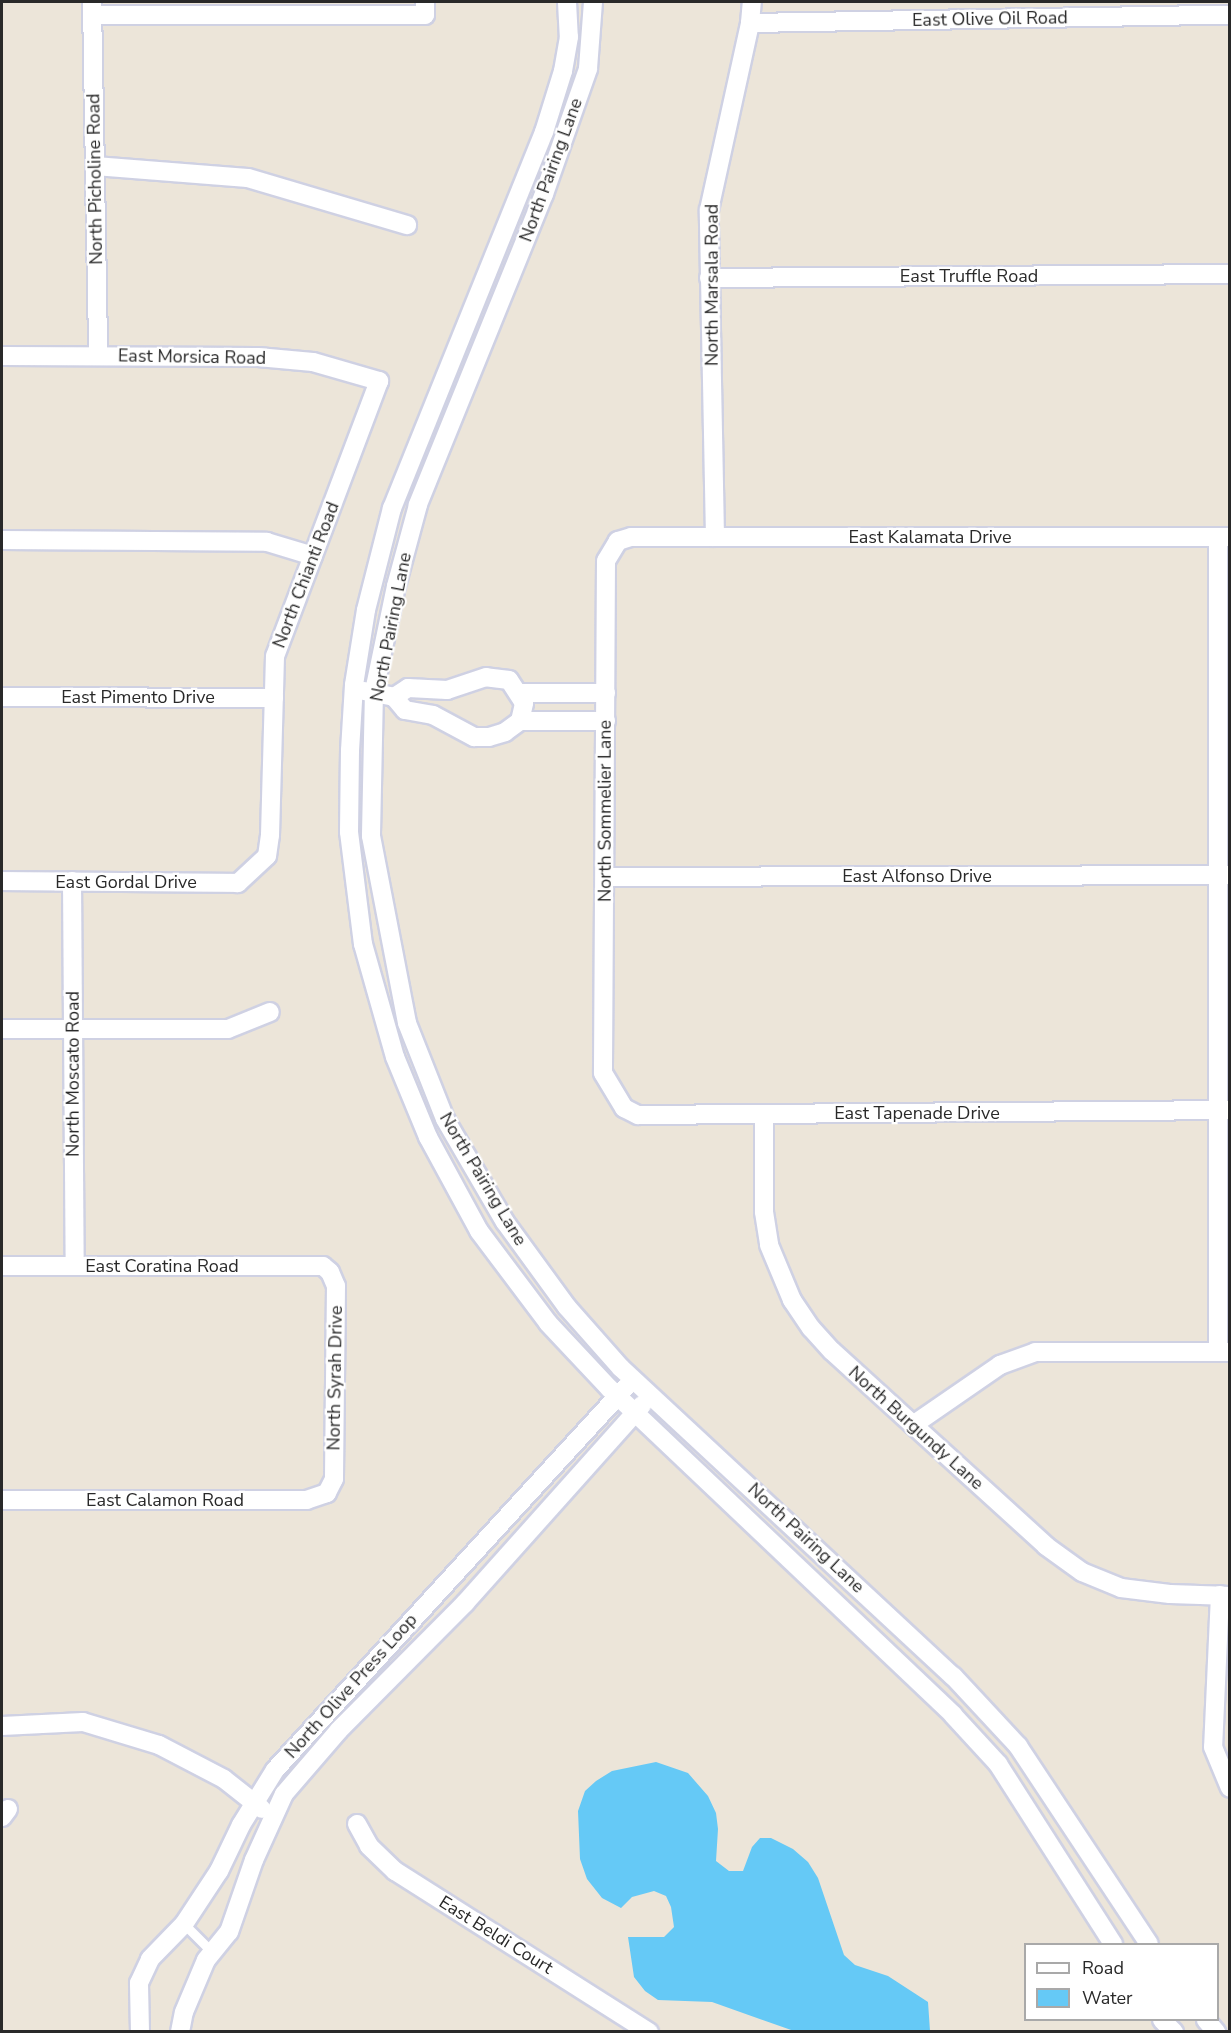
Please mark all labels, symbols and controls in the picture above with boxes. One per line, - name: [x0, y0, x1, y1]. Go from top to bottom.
- street label: East Olive Oil Road: [912, 7, 1068, 31]
- street label: North Picholine Road: [83, 93, 107, 265]
- street label: North Pairing Lane: [515, 95, 587, 245]
- street label: North Marsala Road: [701, 204, 723, 366]
- street label: East Truffle Road: [900, 265, 1038, 287]
- street label: East Morsica Road: [118, 345, 266, 369]
- street label: North Chianti Road: [268, 499, 344, 651]
- street label: East Kalamata Drive: [848, 526, 1012, 548]
- street label: North Pairing Lane: [366, 551, 416, 703]
- street label: East Pimento Drive: [61, 686, 215, 708]
- street label: North Sommelier Lane: [594, 720, 616, 902]
- street label: East Alfonso Drive: [842, 865, 992, 887]
- street label: East Gordal Drive: [55, 871, 197, 893]
- street label: North Moscato Road: [62, 991, 84, 1157]
- street label: East Tapenade Drive: [834, 1102, 1000, 1124]
- street label: North Pairing Lane: [435, 1109, 531, 1249]
- street label: East Coratina Road: [85, 1255, 239, 1277]
- street label: North Syrah Drive: [323, 1305, 347, 1451]
- street label: North Burgundy Lane: [844, 1362, 988, 1494]
- street label: North Pairing Lane: [743, 1479, 869, 1597]
- street label: East Calamon Road: [86, 1489, 244, 1511]
- street label: North Olive Press Loop: [280, 1609, 422, 1763]
- street label: East Beldi Court: [435, 1891, 557, 1979]
- legend: [1024, 1943, 1219, 2021]
- text: Road: [1082, 1956, 1124, 1980]
- text: Water: [1082, 1986, 1133, 2010]

